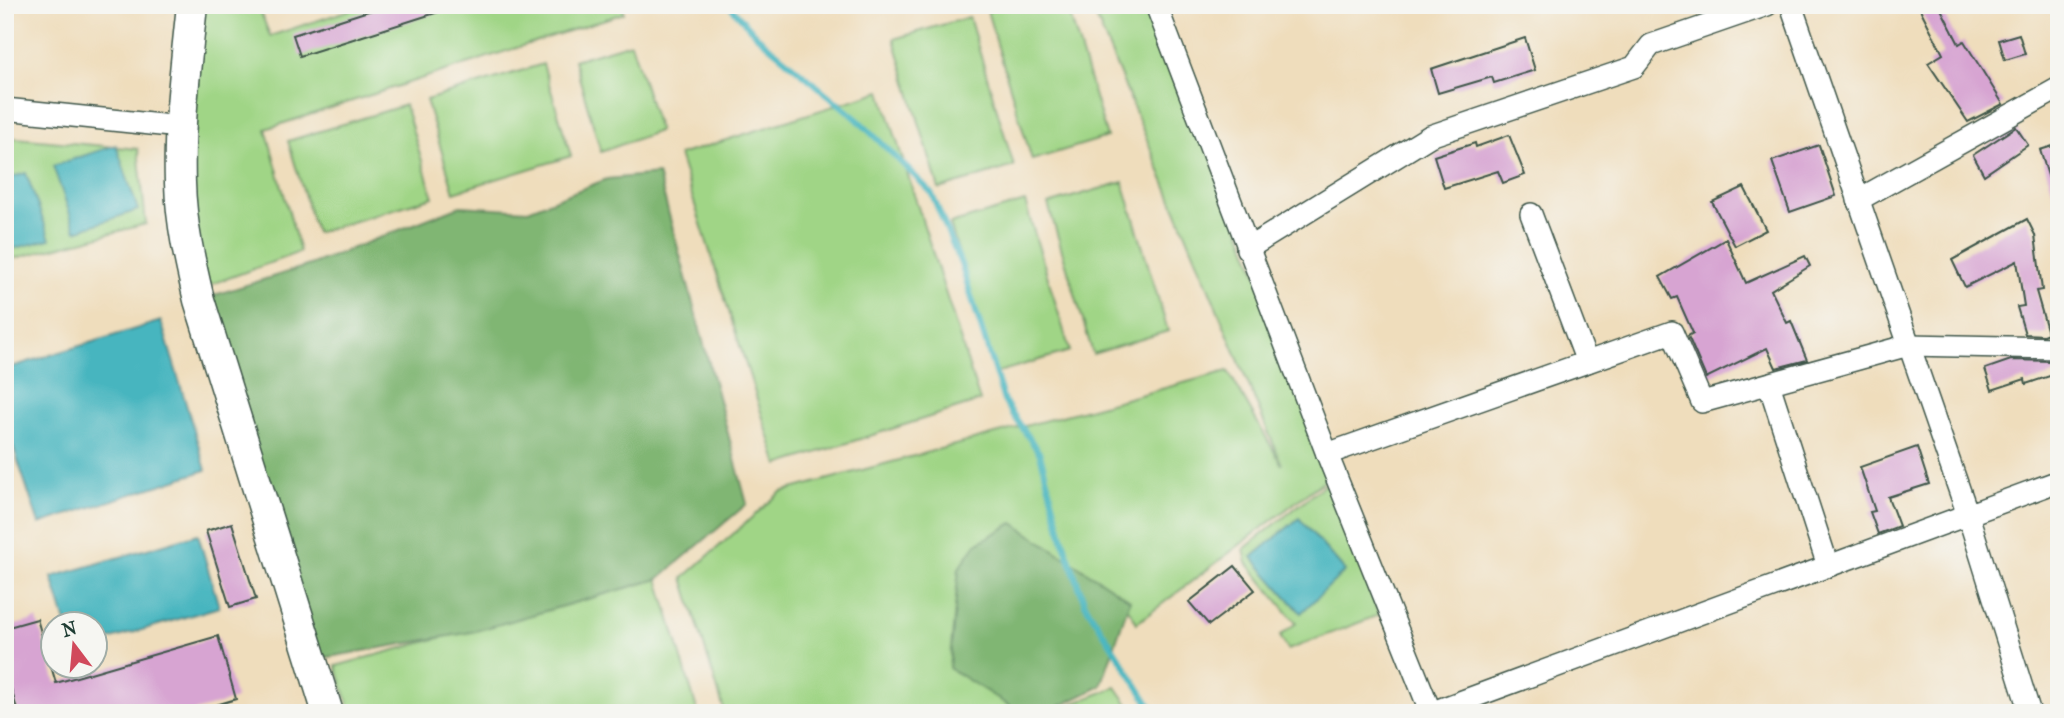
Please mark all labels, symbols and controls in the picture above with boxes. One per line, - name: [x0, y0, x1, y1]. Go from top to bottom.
- north arrow: [38, 610, 108, 680]
- text: N: [60, 617, 80, 642]

